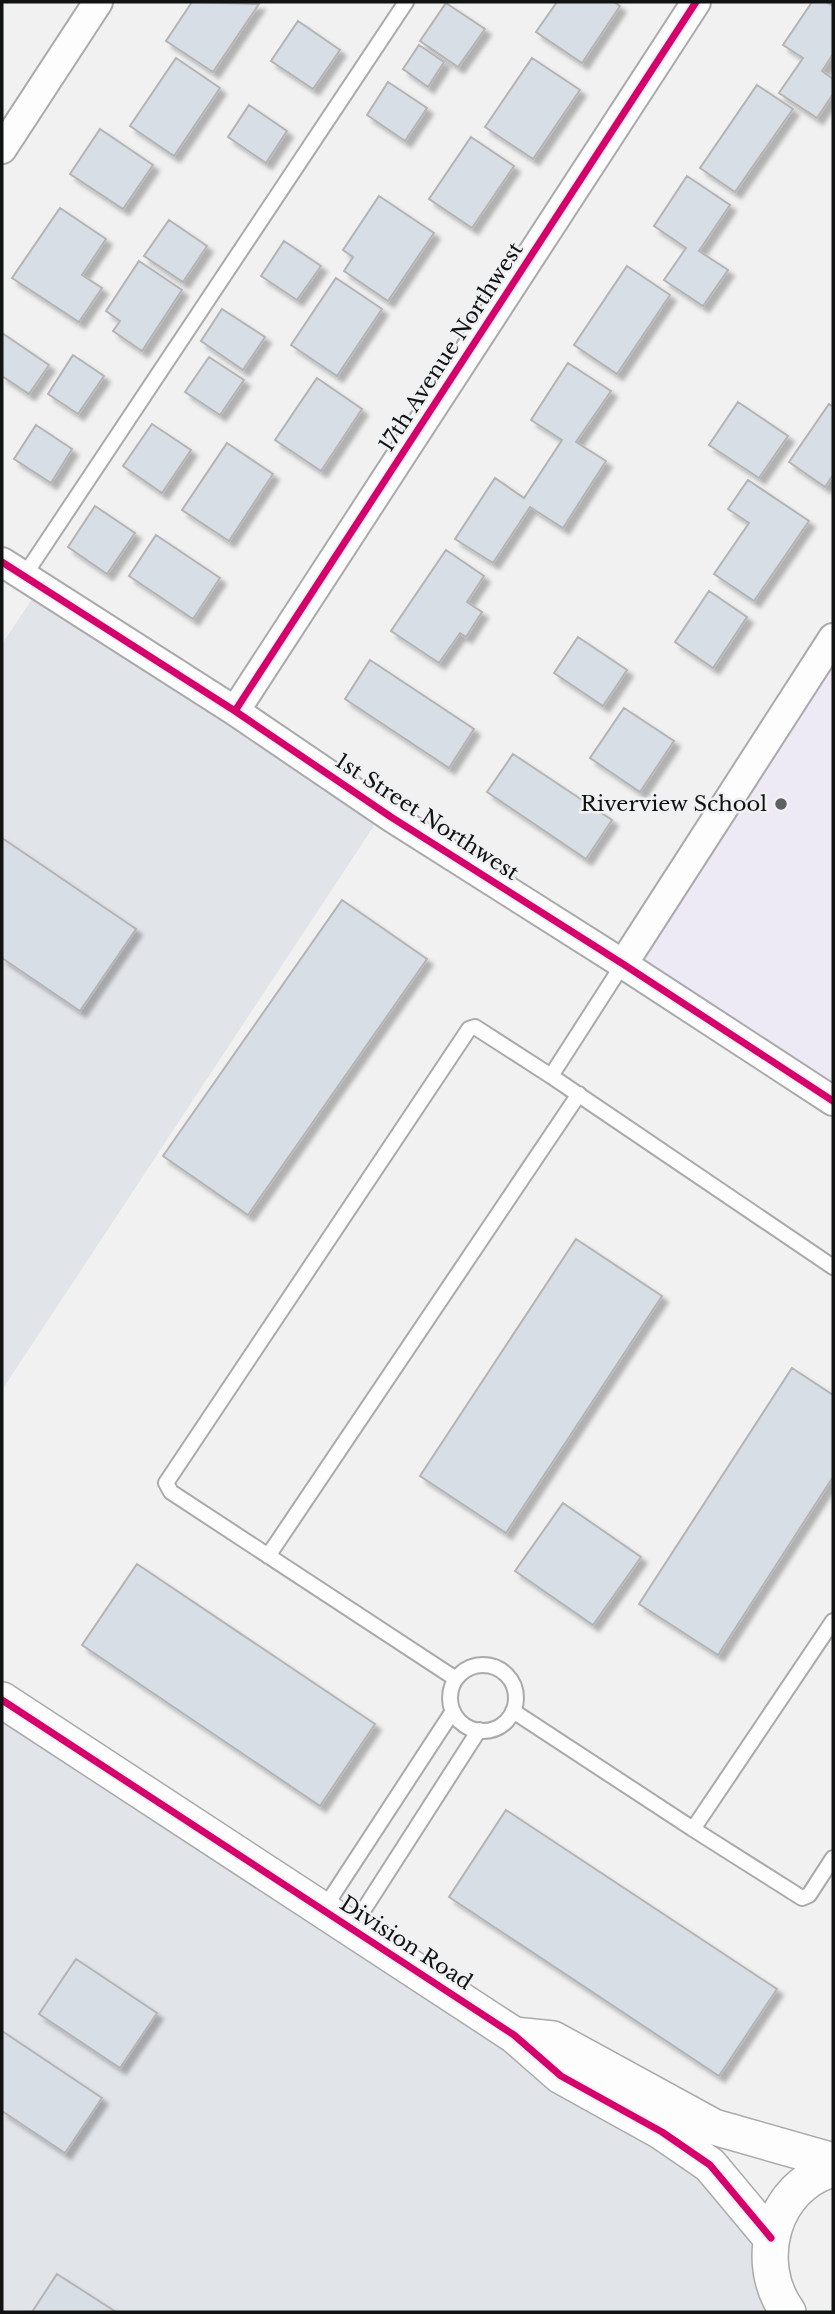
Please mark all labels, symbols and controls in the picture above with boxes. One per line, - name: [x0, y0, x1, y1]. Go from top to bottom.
- street label: 17th Avenue Northwest: [374, 237, 529, 457]
- street label: 1st Street Northwest: [331, 748, 523, 886]
- place label: Riverview School: [580, 791, 767, 817]
- marker: Riverview School: [773, 796, 789, 812]
- street label: Division Road: [335, 1891, 477, 1995]

